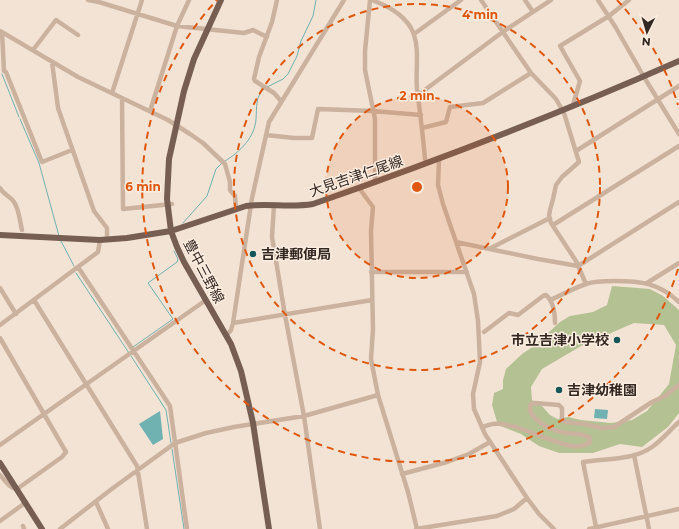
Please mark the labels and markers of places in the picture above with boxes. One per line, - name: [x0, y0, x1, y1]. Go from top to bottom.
- centre of rings: [410, 180, 424, 194]
- place label: 吉津郵便局: [261, 245, 331, 263]
- marker: 吉津郵便局: [248, 249, 258, 259]
- place label: 市立吉津小学校: [511, 331, 609, 349]
- marker: 市立吉津小学校: [612, 335, 622, 345]
- place label: 吉津幼稚園: [567, 381, 637, 399]
- marker: 吉津幼稚園: [554, 385, 564, 395]

